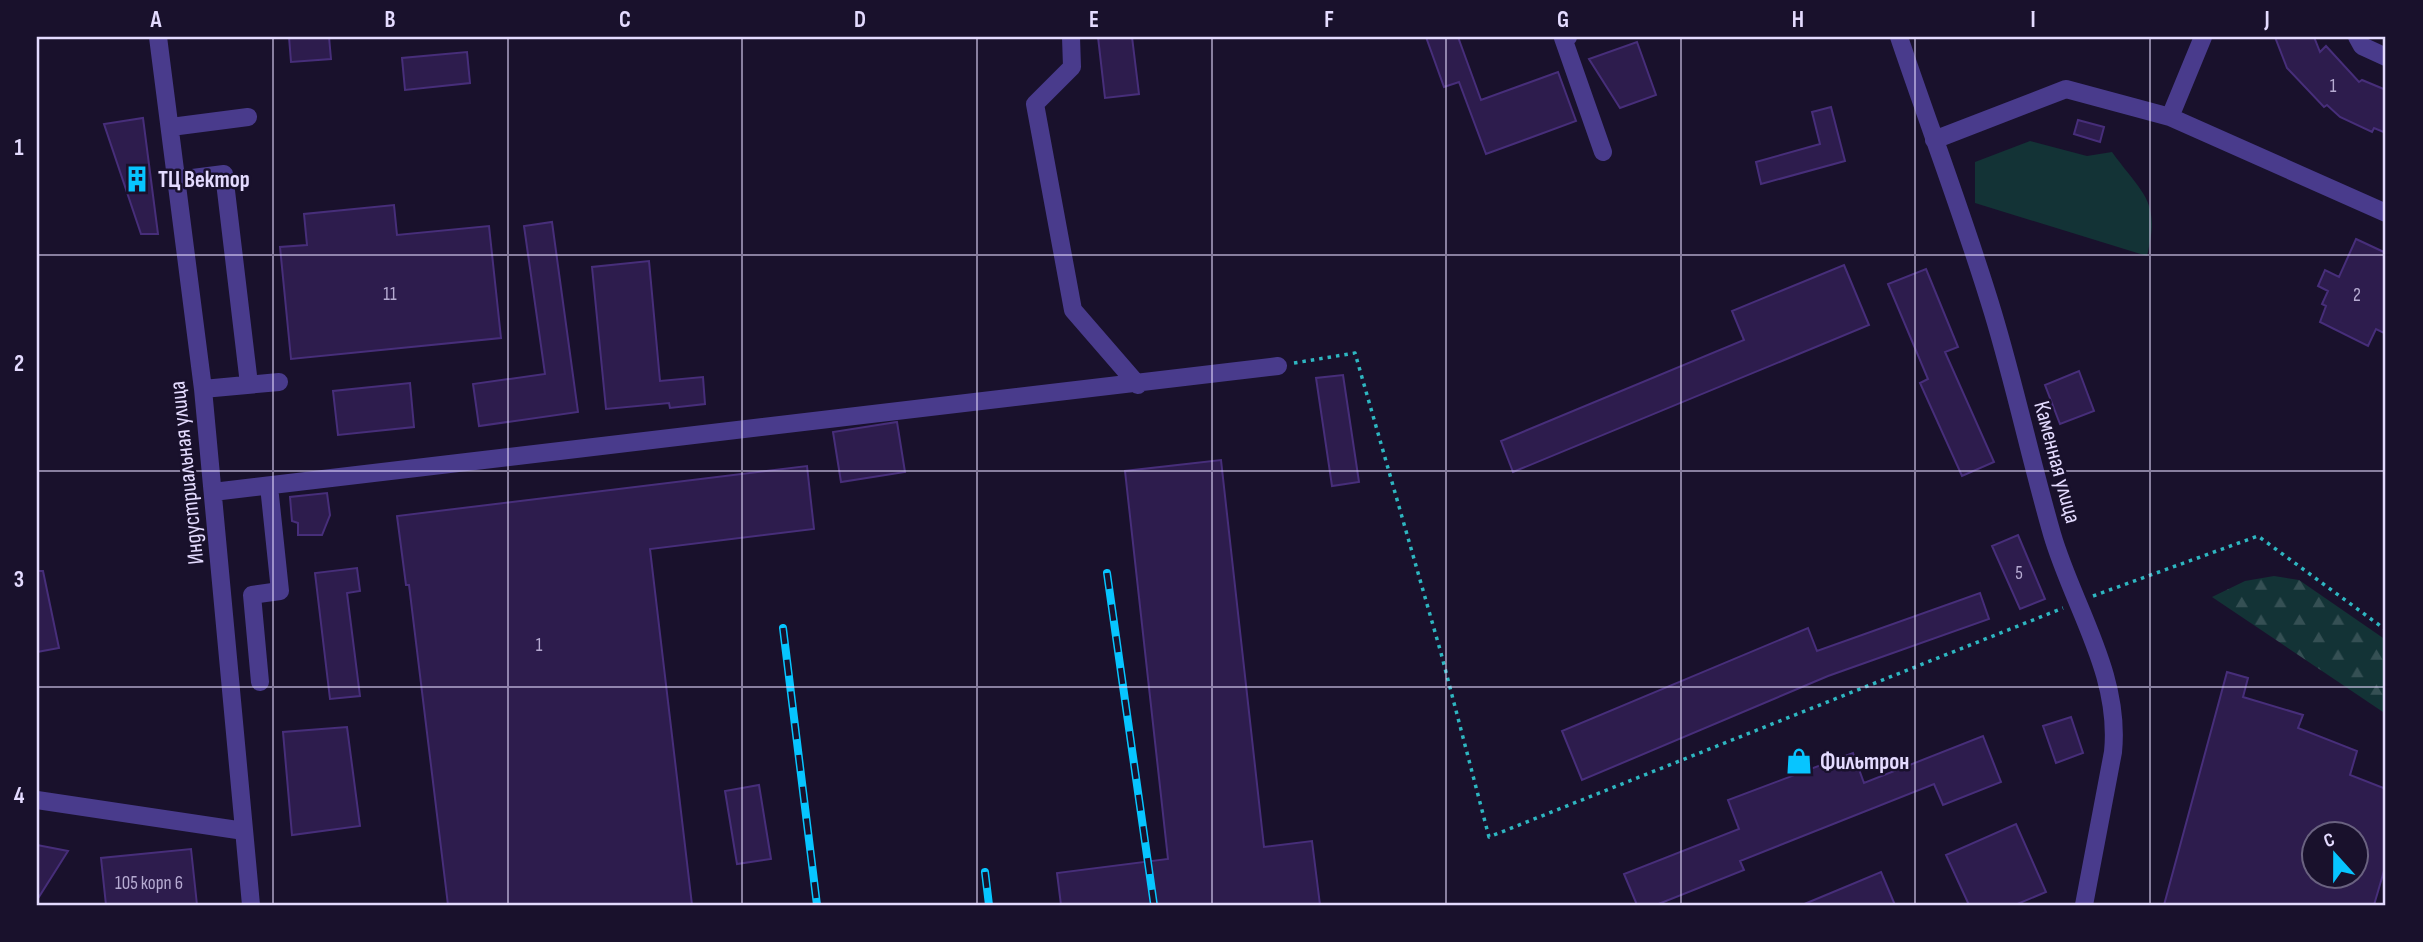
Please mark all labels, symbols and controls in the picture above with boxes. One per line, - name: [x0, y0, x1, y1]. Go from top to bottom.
- text: A: [150, 6, 163, 34]
- text: B: [385, 6, 396, 34]
- text: C: [619, 6, 631, 34]
- text: D: [854, 6, 866, 34]
- text: E: [1089, 6, 1099, 34]
- text: F: [1324, 6, 1334, 34]
- text: G: [1557, 6, 1569, 34]
- text: H: [1792, 6, 1804, 34]
- text: I: [2030, 6, 2036, 34]
- text: J: [2263, 6, 2270, 34]
- house number: 1: [2330, 75, 2337, 98]
- text: 1: [14, 134, 24, 162]
- building icon: ТЦ Вектор: [122, 164, 152, 194]
- place label: ТЦ Вектор: [158, 166, 250, 194]
- house number: 11: [383, 283, 397, 306]
- house number: 2: [2353, 284, 2361, 307]
- text: 2: [14, 350, 24, 378]
- street label: Индустриальная улица: [163, 380, 211, 566]
- street label: Каменная улица: [2027, 398, 2087, 526]
- house number: 5: [2015, 562, 2023, 585]
- text: 3: [14, 566, 24, 594]
- house number: 1: [536, 634, 543, 657]
- shop icon: Фильтрон: [1784, 746, 1814, 776]
- place label: Фильтрон: [1820, 748, 1909, 776]
- text: 4: [14, 782, 25, 810]
- north arrow: [2300, 820, 2370, 890]
- text: С: [2321, 828, 2338, 853]
- house number: 105 корп 6: [115, 872, 183, 895]

